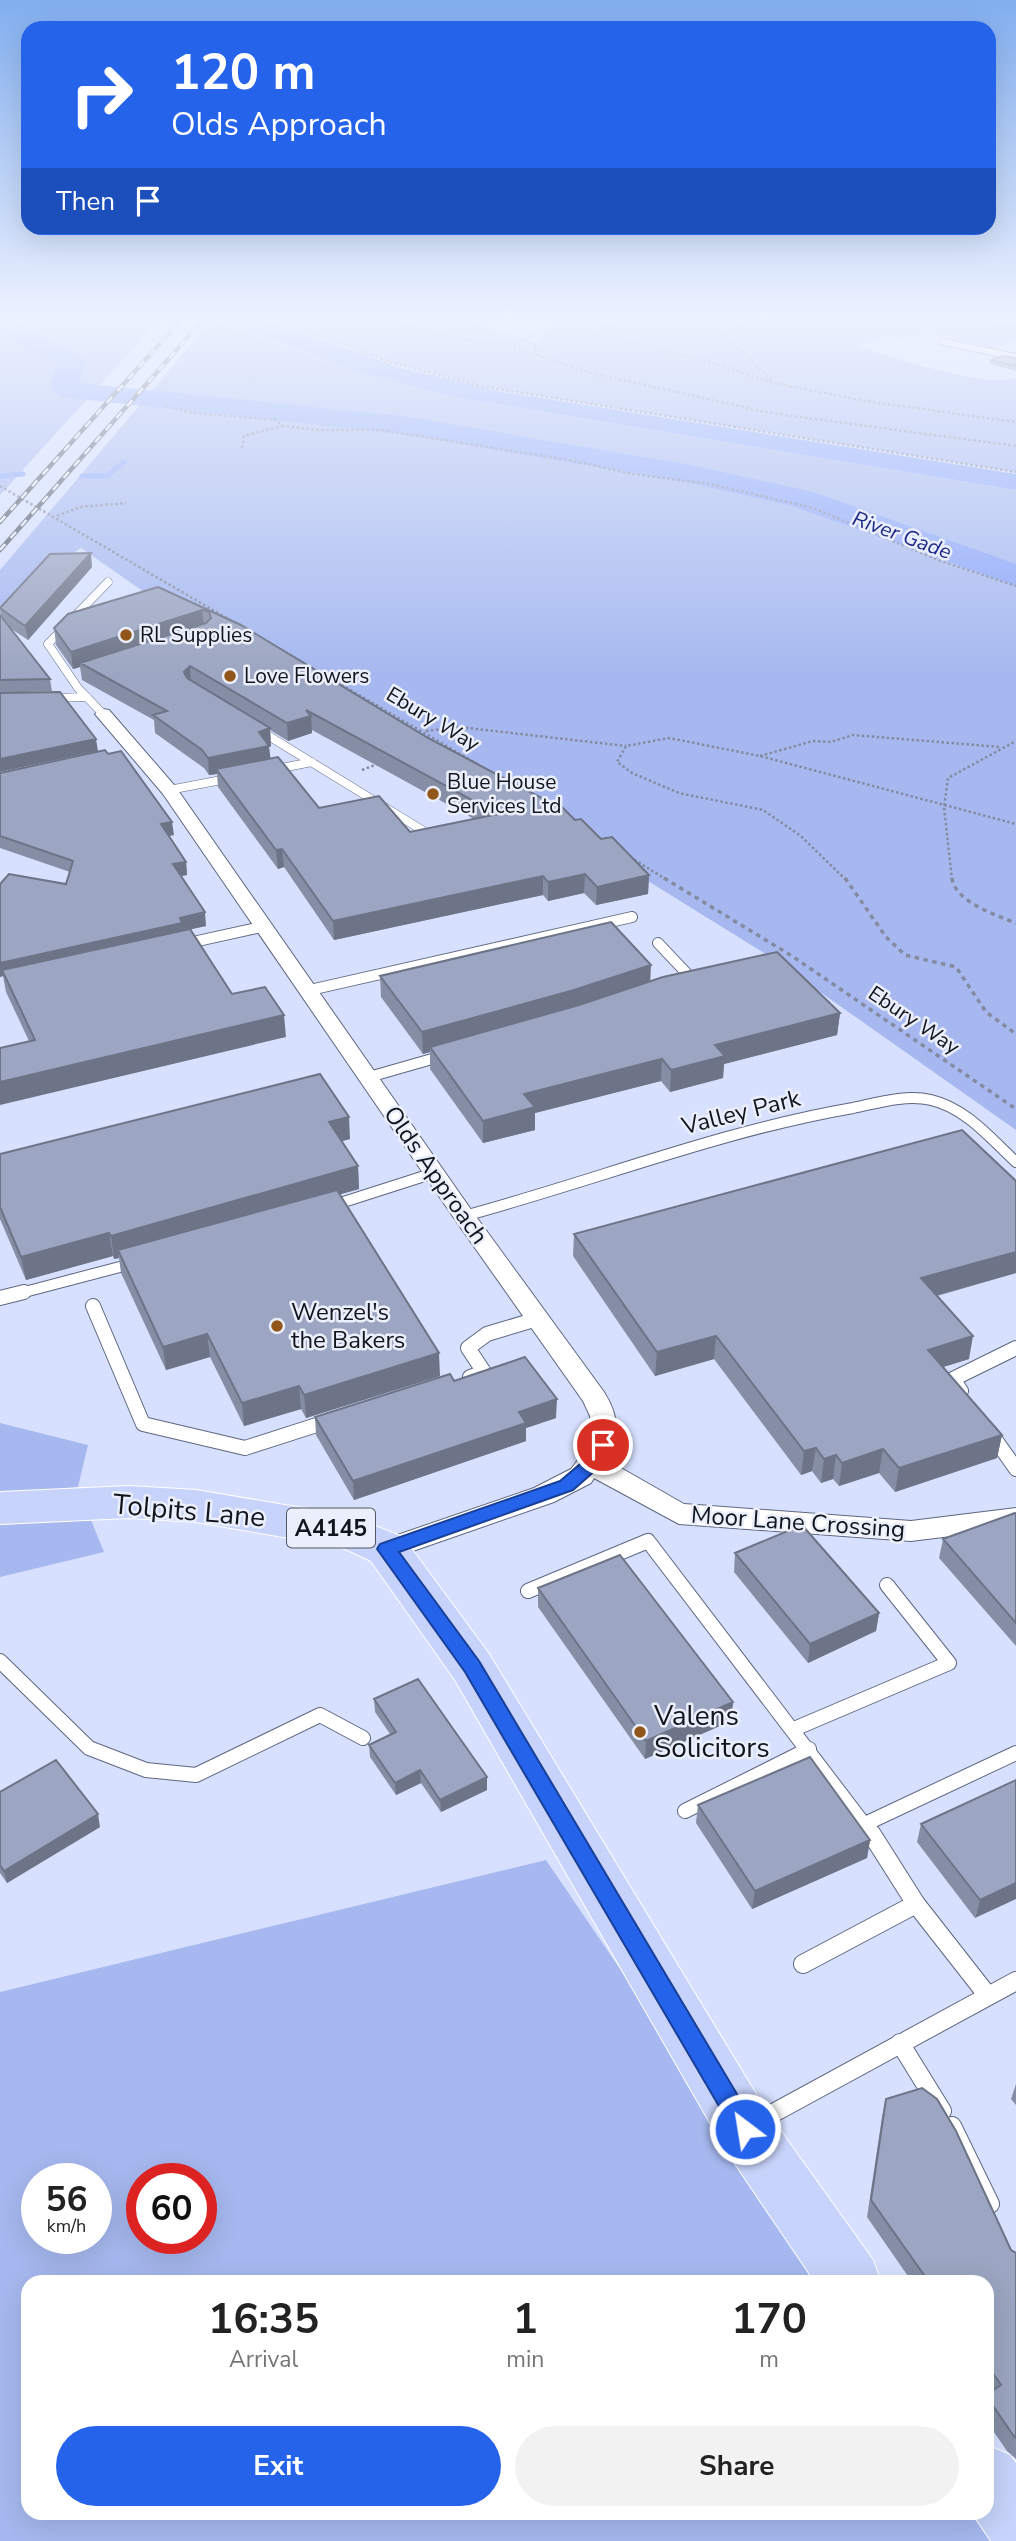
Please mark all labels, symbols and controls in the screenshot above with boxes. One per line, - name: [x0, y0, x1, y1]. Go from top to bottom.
- text: 120 m: [171, 39, 315, 106]
- icon: right: [56, 49, 147, 140]
- text: Olds Approach: [171, 103, 387, 146]
- icon: arrive: [129, 182, 167, 220]
- text: Then: [56, 184, 115, 219]
- water label: River Gade: [849, 504, 955, 566]
- place label: RL Supplies: [140, 621, 252, 649]
- marker: RL Supplies: [118, 627, 134, 643]
- place label: Love Flowers: [244, 662, 369, 690]
- marker: Love Flowers: [222, 668, 238, 684]
- street label: Ebury Way: [381, 680, 485, 758]
- place label: Blue House Services Ltd: [447, 768, 561, 820]
- marker: Blue House Services Ltd: [425, 786, 441, 802]
- street label: Ebury Way: [863, 979, 965, 1061]
- street label: Valley Park: [677, 1082, 805, 1142]
- street label: Olds Approach: [376, 1100, 496, 1250]
- place label: Wenzel's the Bakers: [291, 1296, 405, 1356]
- marker: Wenzel's the Bakers: [269, 1318, 285, 1334]
- pin: [573, 1415, 633, 1475]
- icon: arrive: [584, 1426, 622, 1464]
- street label: Tolpits Lane: [111, 1485, 267, 1537]
- street label: Moor Lane Crossing: [690, 1499, 906, 1545]
- road number: A4145: [287, 1508, 375, 1548]
- place label: Valens Solicitors: [653, 1697, 770, 1767]
- marker: Valens Solicitors: [632, 1724, 648, 1740]
- position arrow: [708, 2092, 782, 2166]
- speed limit sign: 60: [126, 2163, 217, 2254]
- text: 56: [45, 2176, 88, 2223]
- text: km/h: [47, 2214, 86, 2238]
- text: 16:35: [208, 2291, 319, 2348]
- text: 1: [513, 2291, 538, 2348]
- text: 170: [731, 2291, 807, 2348]
- text: Arrival: [229, 2344, 298, 2375]
- text: min: [506, 2344, 544, 2375]
- text: m: [759, 2344, 779, 2375]
- button: Exit: [56, 2426, 501, 2506]
- button: Share: [515, 2426, 959, 2506]

